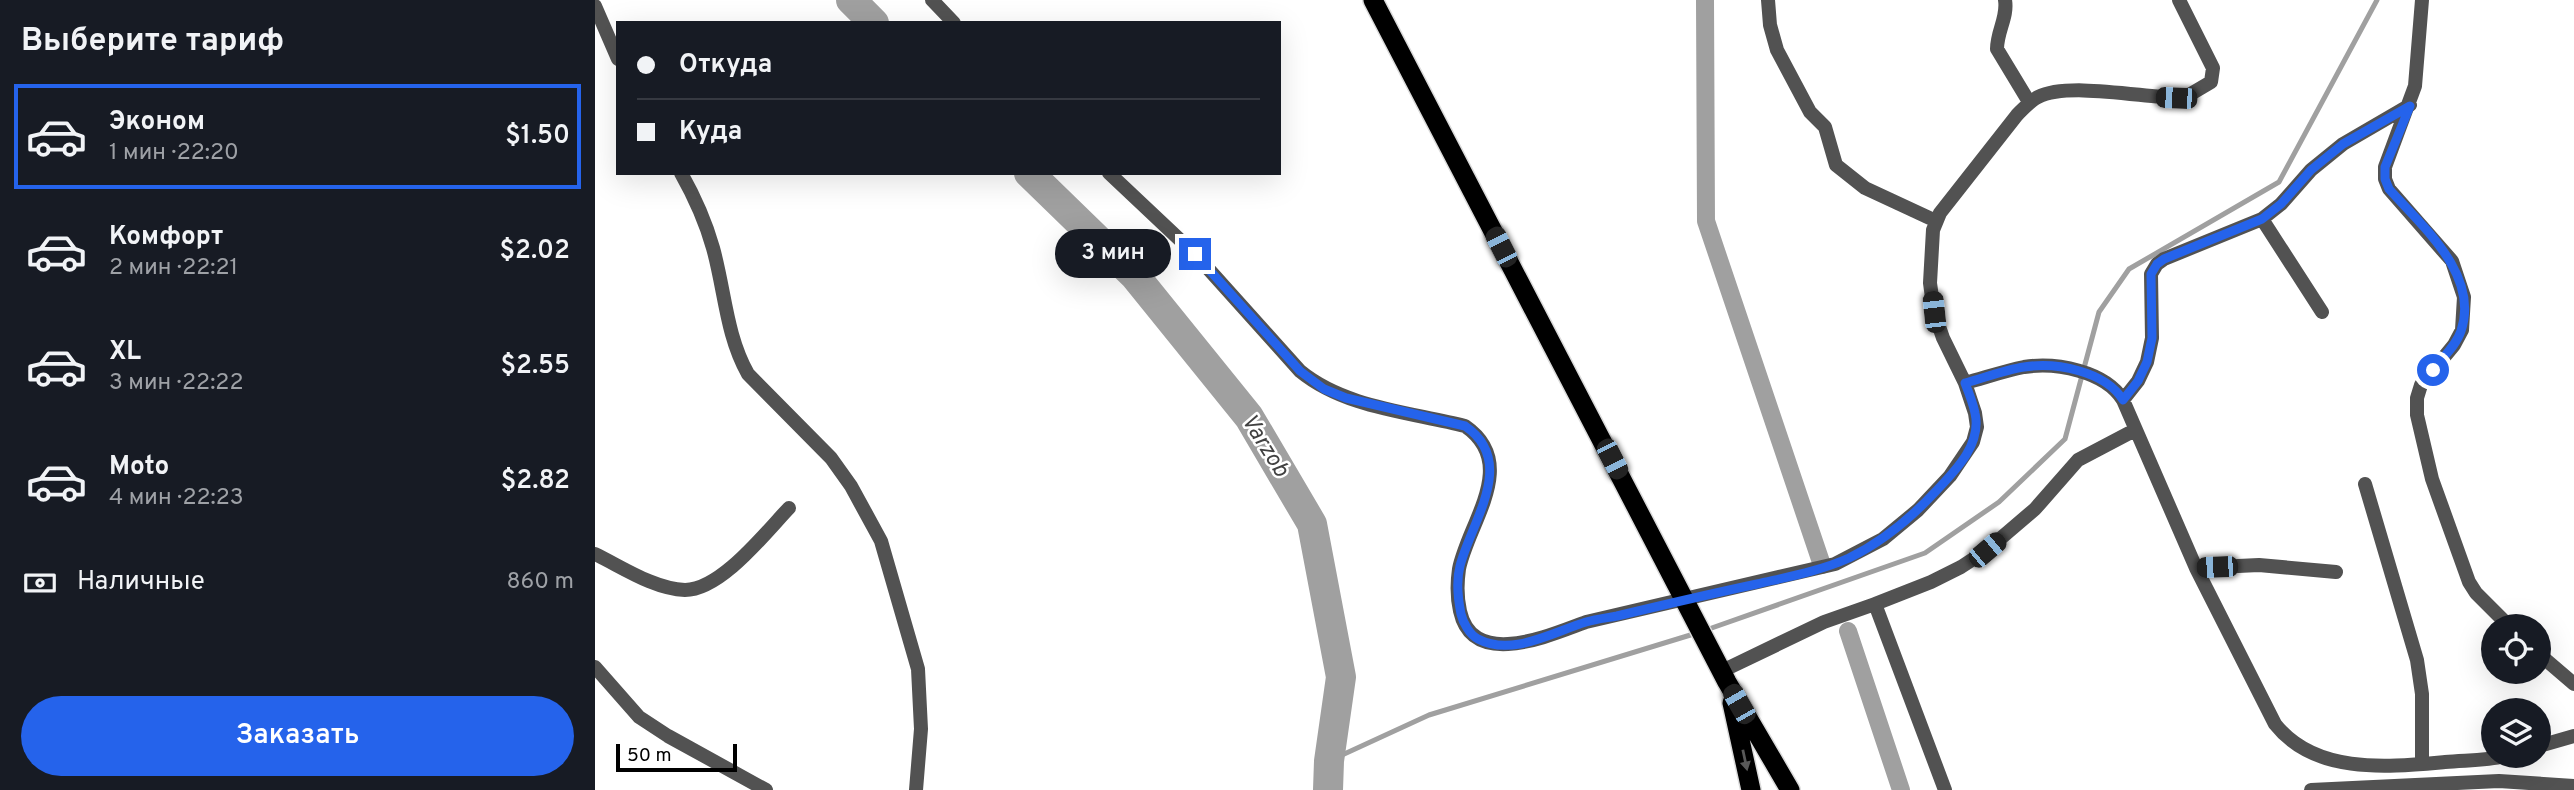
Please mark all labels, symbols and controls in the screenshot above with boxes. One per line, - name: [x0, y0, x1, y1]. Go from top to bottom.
- text: Выберите тариф: [21, 22, 284, 62]
- text: Откуда: [679, 49, 772, 82]
- car: [2155, 87, 2198, 109]
- icon: car: [25, 105, 88, 168]
- text: Эконом: [109, 106, 205, 139]
- text: Куда: [679, 116, 742, 149]
- text: $1.50: [505, 120, 570, 153]
- text: 1 мин · 22:20: [109, 139, 239, 168]
- icon: car: [25, 220, 88, 283]
- text: Комфорт: [109, 221, 223, 254]
- car: [1483, 224, 1520, 270]
- callout: 3 мин: [1055, 230, 1171, 278]
- text: $2.02: [500, 235, 570, 268]
- route end: [1179, 238, 1211, 270]
- text: 3 мин: [1081, 239, 1145, 268]
- text: 2 мин · 22:21: [109, 254, 238, 283]
- car: [1922, 290, 1947, 334]
- icon: car: [25, 335, 88, 398]
- text: XL: [109, 336, 141, 369]
- text: $2.55: [500, 350, 570, 383]
- route start: [2417, 354, 2449, 386]
- text: 3 мин · 22:22: [109, 369, 243, 398]
- water label: Varzob: [1234, 409, 1295, 483]
- car: [1594, 436, 1631, 482]
- icon: car: [25, 450, 88, 513]
- text: Moto: [109, 451, 169, 484]
- text: $2.82: [501, 465, 570, 498]
- text: 4 мин · 22:23: [109, 484, 244, 513]
- car: [1965, 528, 2010, 572]
- car: [2196, 556, 2239, 578]
- icon: cash: [21, 564, 59, 602]
- text: Наличные: [77, 566, 205, 599]
- text: 860 m: [507, 568, 574, 597]
- map controls: [2481, 614, 2551, 768]
- button: locate: [2481, 614, 2551, 684]
- car: [1720, 681, 1759, 727]
- button: Заказать: [21, 696, 574, 776]
- button: layers: [2481, 698, 2551, 768]
- scale bar: [616, 741, 737, 773]
- text: 50 m: [627, 744, 672, 768]
- one-way arrow: [1740, 749, 1751, 771]

